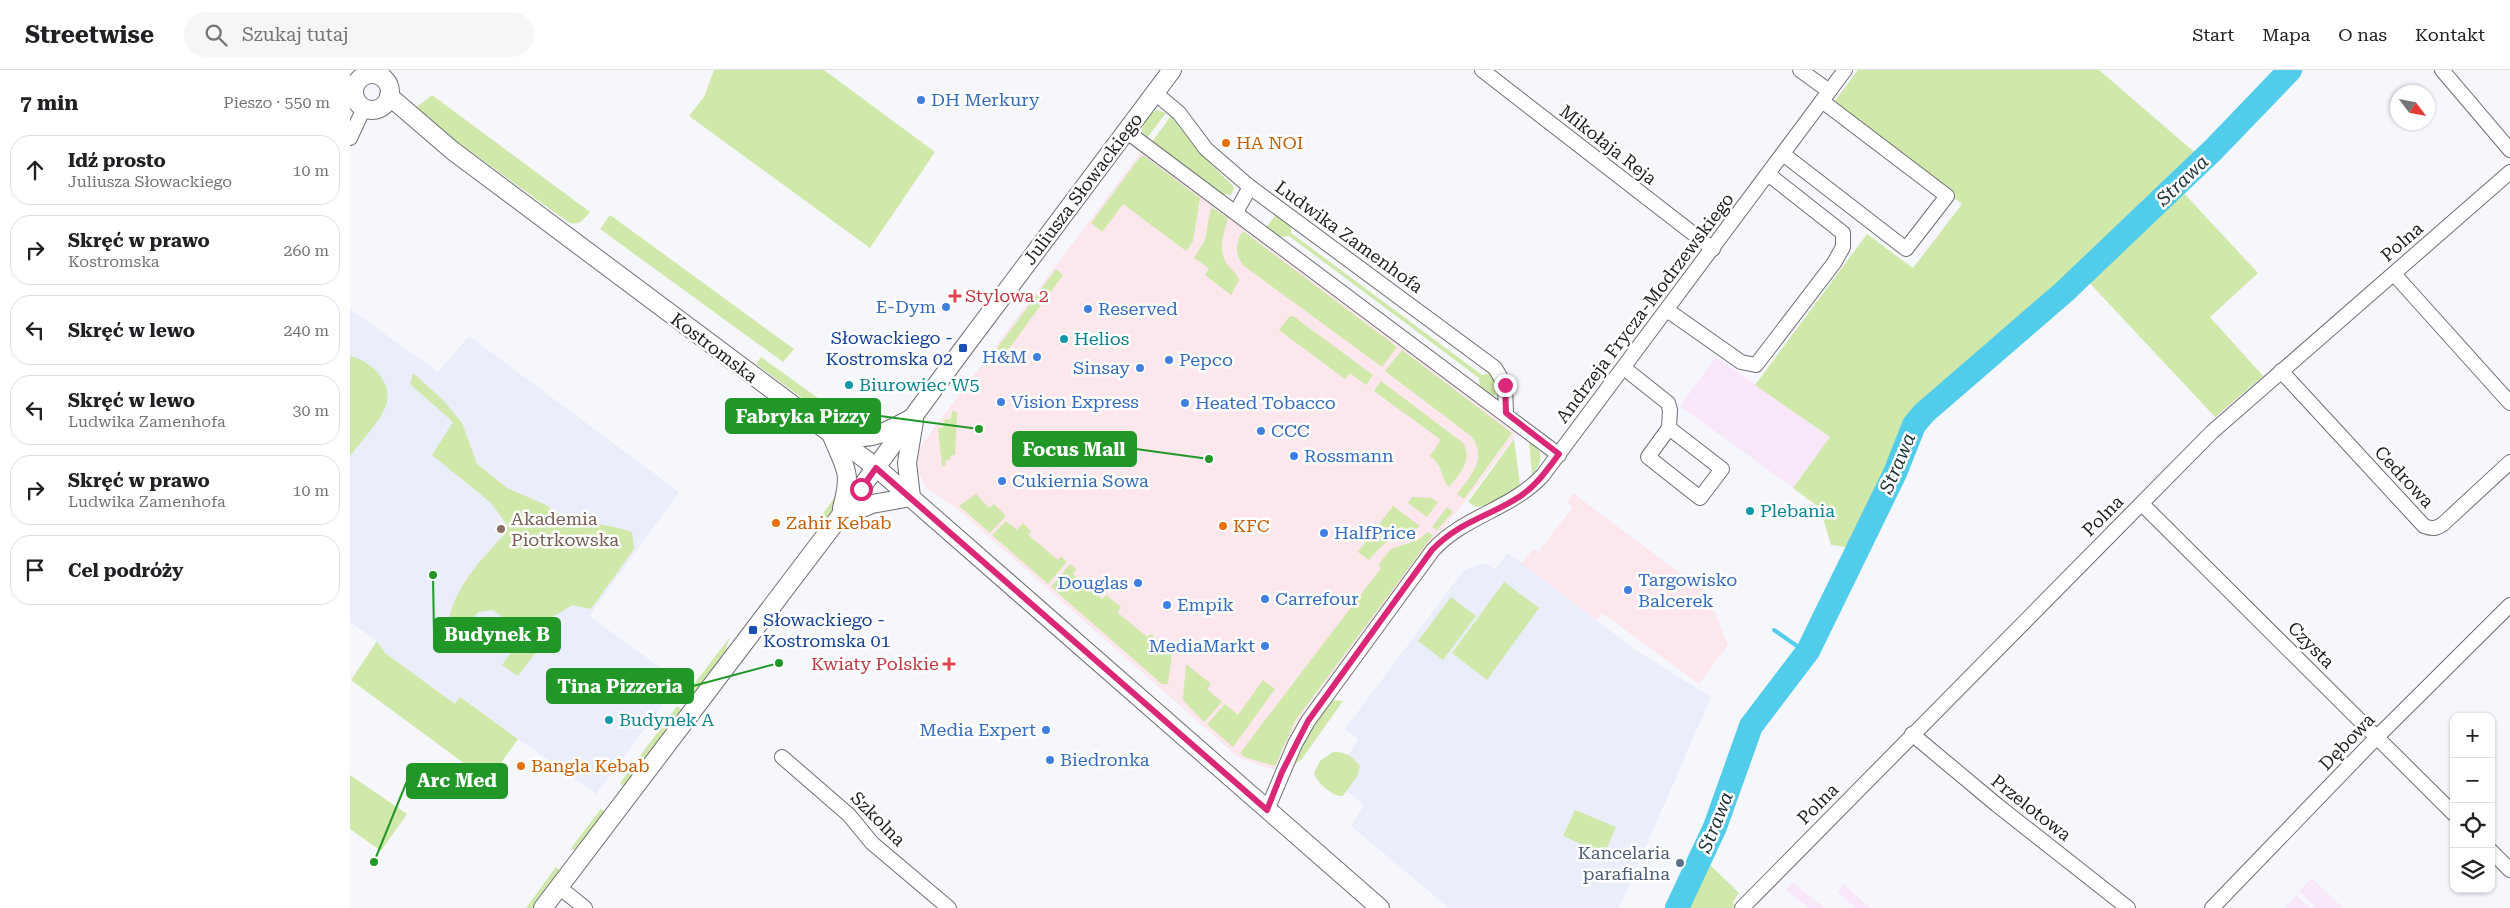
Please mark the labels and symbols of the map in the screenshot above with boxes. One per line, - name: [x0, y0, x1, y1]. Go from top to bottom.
- north arrow: [2390, 85, 2435, 130]
- place label: DH Merkury: [931, 89, 1040, 110]
- marker: DH Merkury: [915, 94, 927, 106]
- street label: Mikołaja Reja: [1556, 100, 1661, 189]
- street label: Juliusza Słowackiego: [1019, 109, 1146, 269]
- place label: HA NOI: [1236, 132, 1304, 153]
- marker: HA NOI: [1220, 137, 1232, 149]
- water label: Strawa: [2151, 150, 2213, 211]
- street label: Ludwika Zamenhofa: [1271, 176, 1427, 297]
- street label: Andrzeja Frycza-Modrzewskiego: [1551, 189, 1738, 427]
- street label: Polna: [2376, 217, 2427, 266]
- place label: Stylowa 2: [965, 285, 1049, 306]
- marker: Stylowa 2: [949, 290, 961, 302]
- place label: E-Dym: [876, 296, 936, 317]
- place label: Reserved: [1098, 298, 1178, 319]
- marker: E-Dym: [940, 301, 952, 313]
- marker: Reserved: [1082, 303, 1094, 315]
- street label: Kostromska: [667, 308, 762, 387]
- place label: Słowackiego - Kostromska 02: [825, 327, 953, 369]
- place label: Helios: [1074, 328, 1129, 349]
- marker: Helios: [1058, 333, 1070, 345]
- marker: Słowackiego - Kostromska 02: [957, 342, 969, 354]
- place label: H&M: [982, 346, 1027, 367]
- place label: Pepco: [1179, 349, 1233, 370]
- marker: H&M: [1031, 351, 1043, 363]
- marker: Pepco: [1163, 354, 1175, 366]
- place label: Sinsay: [1073, 357, 1130, 378]
- marker: Sinsay: [1134, 362, 1146, 374]
- place label: Biurowiec W5: [859, 374, 979, 395]
- route end: [1494, 374, 1517, 397]
- marker: Biurowiec W5: [843, 379, 855, 391]
- place label: Vision Express: [1011, 391, 1139, 412]
- place label: Heated Tobacco: [1195, 392, 1336, 413]
- marker: Vision Express: [995, 396, 1007, 408]
- marker: Heated Tobacco: [1179, 397, 1191, 409]
- callout: Fabryka Pizzy: [726, 399, 880, 433]
- text: Fabryka Pizzy: [736, 405, 871, 428]
- place label: CCC: [1271, 420, 1310, 441]
- marker: CCC: [1255, 425, 1267, 437]
- water label: Strawa: [1874, 429, 1920, 498]
- callout: Focus Mall: [1013, 432, 1136, 466]
- text: Focus Mall: [1022, 438, 1126, 461]
- street label: Cedrowa: [2370, 441, 2438, 512]
- place label: Rossmann: [1304, 445, 1394, 466]
- marker: Rossmann: [1288, 450, 1300, 462]
- place label: Cukiernia Sowa: [1012, 470, 1149, 491]
- marker: Cukiernia Sowa: [996, 475, 1008, 487]
- route start: [850, 478, 873, 501]
- street label: Polna: [2078, 491, 2128, 540]
- place label: Plebania: [1760, 500, 1835, 521]
- marker: Plebania: [1744, 505, 1756, 517]
- place label: Akademia Piotrkowska: [511, 508, 619, 550]
- place label: Zahir Kebab: [786, 512, 892, 533]
- place label: KFC: [1233, 515, 1270, 536]
- marker: Zahir Kebab: [770, 517, 782, 529]
- marker: KFC: [1217, 520, 1229, 532]
- place label: HalfPrice: [1334, 522, 1416, 543]
- marker: Akademia Piotrkowska: [495, 523, 507, 535]
- marker: HalfPrice: [1318, 527, 1330, 539]
- place label: Targowisko Balcerek: [1638, 569, 1737, 611]
- place label: Douglas: [1058, 572, 1128, 593]
- marker: Douglas: [1132, 577, 1144, 589]
- marker: Targowisko Balcerek: [1622, 584, 1634, 596]
- place label: Carrefour: [1275, 588, 1359, 609]
- marker: Carrefour: [1259, 593, 1271, 605]
- place label: Empik: [1177, 594, 1234, 615]
- marker: Empik: [1161, 599, 1173, 611]
- place label: Słowackiego - Kostromska 01: [763, 609, 891, 651]
- street label: Czysta: [2284, 617, 2339, 672]
- callout: Budynek B: [434, 618, 560, 652]
- text: Budynek B: [444, 623, 550, 646]
- marker: Słowackiego - Kostromska 01: [747, 624, 759, 636]
- place label: MediaMarkt: [1149, 635, 1255, 656]
- marker: MediaMarkt: [1259, 640, 1271, 652]
- place label: Kwiaty Polskie: [811, 653, 939, 674]
- marker: Kwiaty Polskie: [943, 658, 955, 670]
- callout: Tina Pizzeria: [547, 669, 693, 703]
- text: Tina Pizzeria: [557, 675, 683, 698]
- place label: Budynek A: [619, 709, 715, 730]
- street label: Dębowa: [2315, 709, 2379, 774]
- marker: Budynek A: [603, 714, 615, 726]
- place label: Media Expert: [920, 719, 1036, 740]
- marker: Media Expert: [1040, 724, 1052, 736]
- place label: Biedronka: [1060, 749, 1150, 770]
- marker: Biedronka: [1044, 754, 1056, 766]
- place label: Bangla Kebab: [531, 755, 650, 776]
- marker: Bangla Kebab: [515, 760, 527, 772]
- callout: Arc Med: [407, 764, 507, 798]
- text: Arc Med: [417, 769, 497, 792]
- street label: Przelotowa: [1987, 770, 2076, 845]
- street label: Polna: [1793, 779, 1843, 828]
- street label: Szkolna: [847, 787, 910, 850]
- water label: Strawa: [1693, 788, 1738, 857]
- place label: Kancelaria parafialna: [1578, 842, 1670, 884]
- marker: Kancelaria parafialna: [1674, 857, 1686, 869]

